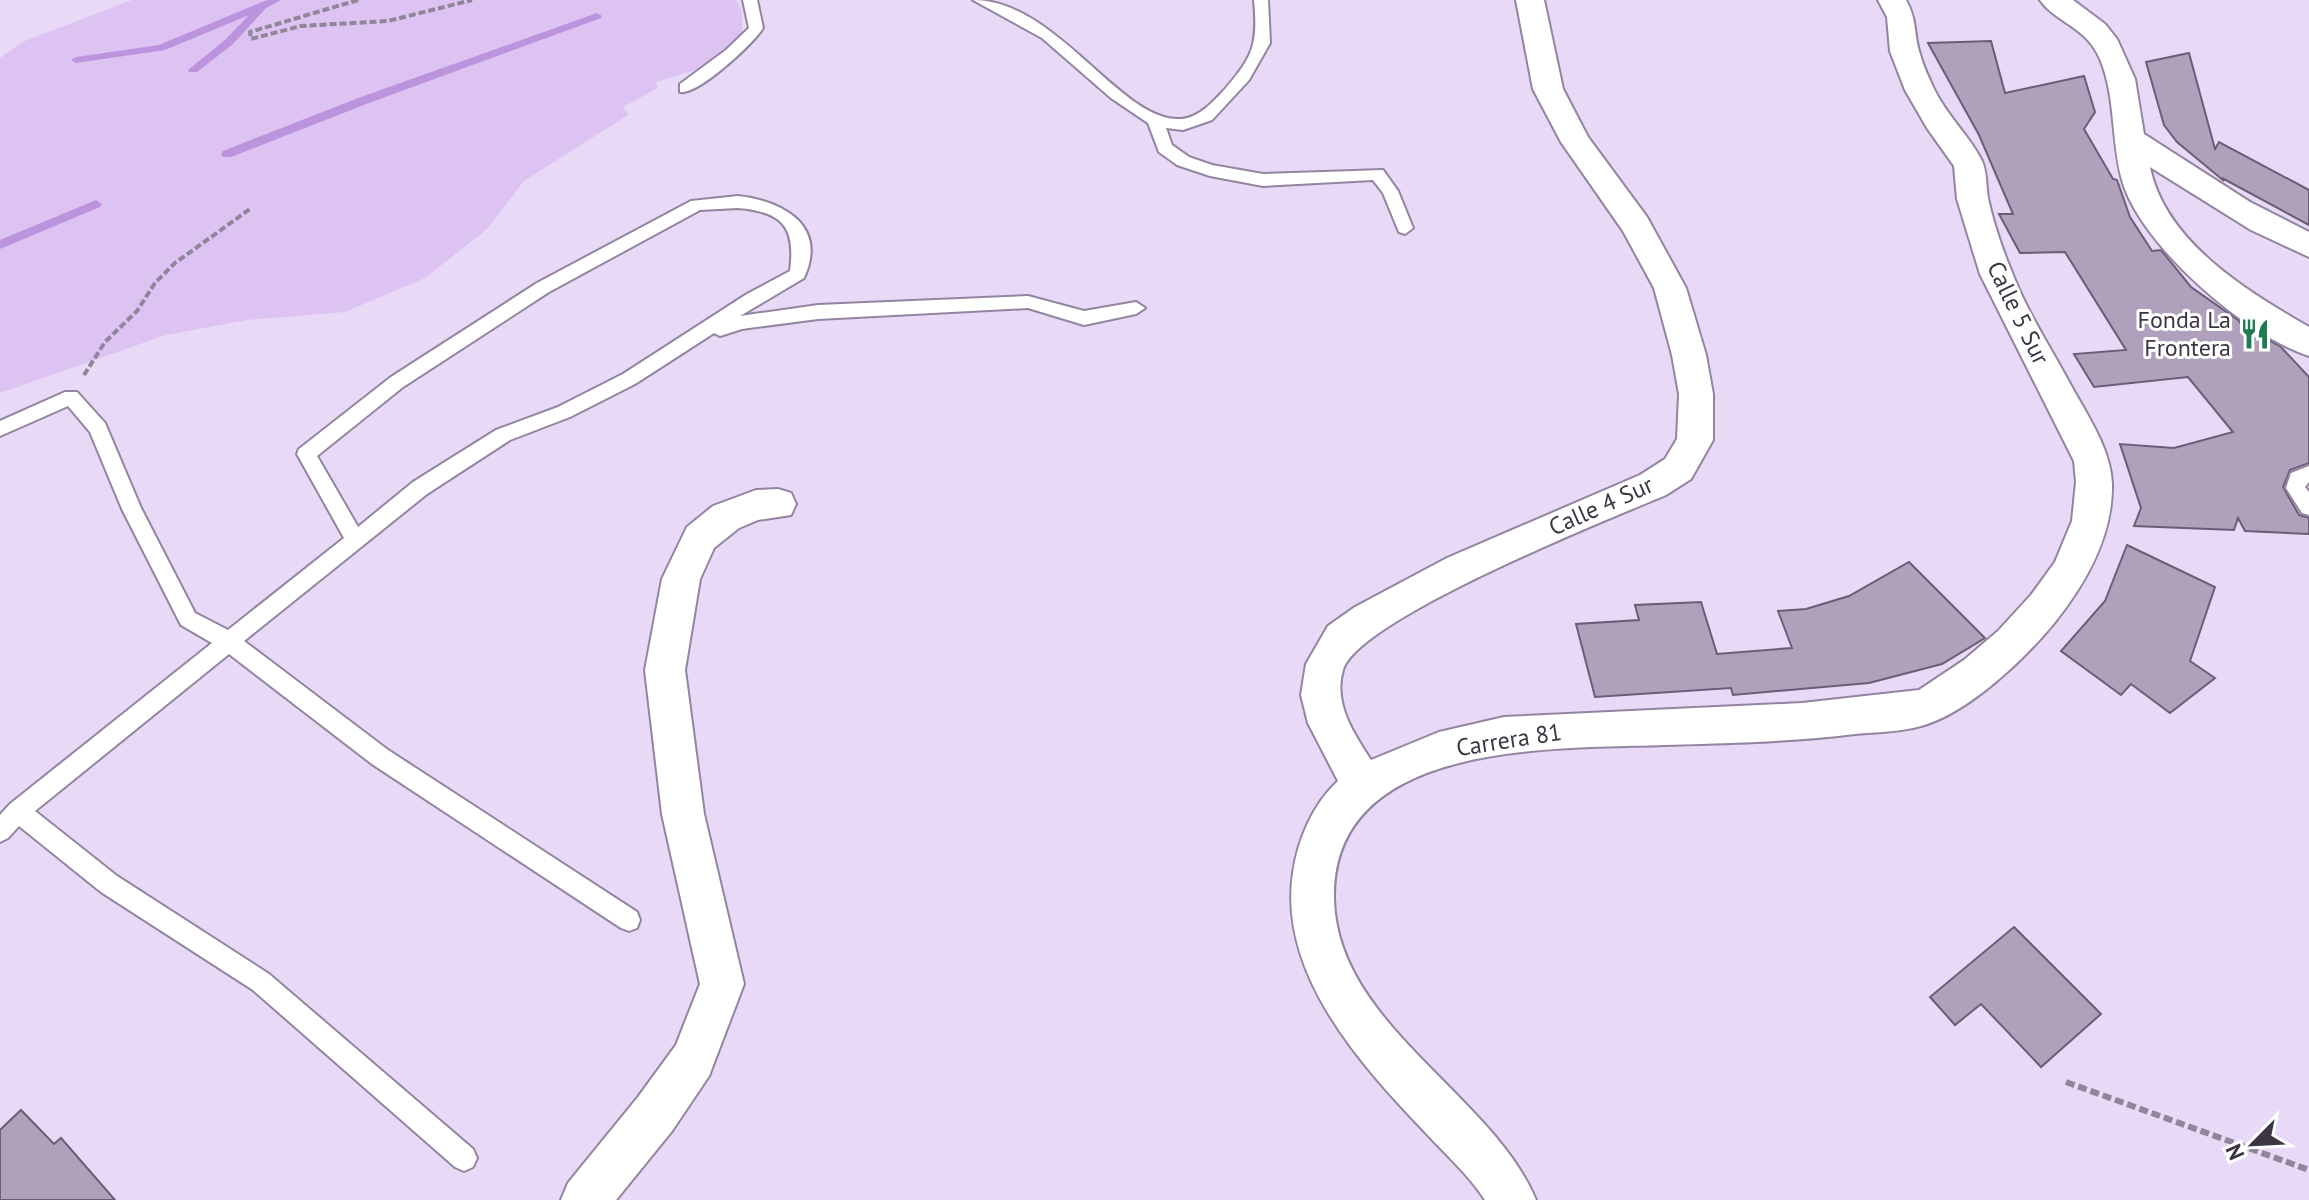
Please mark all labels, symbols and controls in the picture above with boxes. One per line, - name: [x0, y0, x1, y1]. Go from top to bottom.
- street label: Calle 5 Sur: [1980, 256, 2057, 370]
- place label: Fonda La Frontera: [2138, 304, 2231, 363]
- restaurant icon: Fonda La Frontera: [2238, 317, 2272, 351]
- street label: Calle 4 Sur: [1544, 469, 1658, 542]
- street label: Carrera 81: [1454, 716, 1564, 763]
- north arrow: [2213, 1104, 2293, 1184]
- text: N: [2219, 1140, 2250, 1164]

